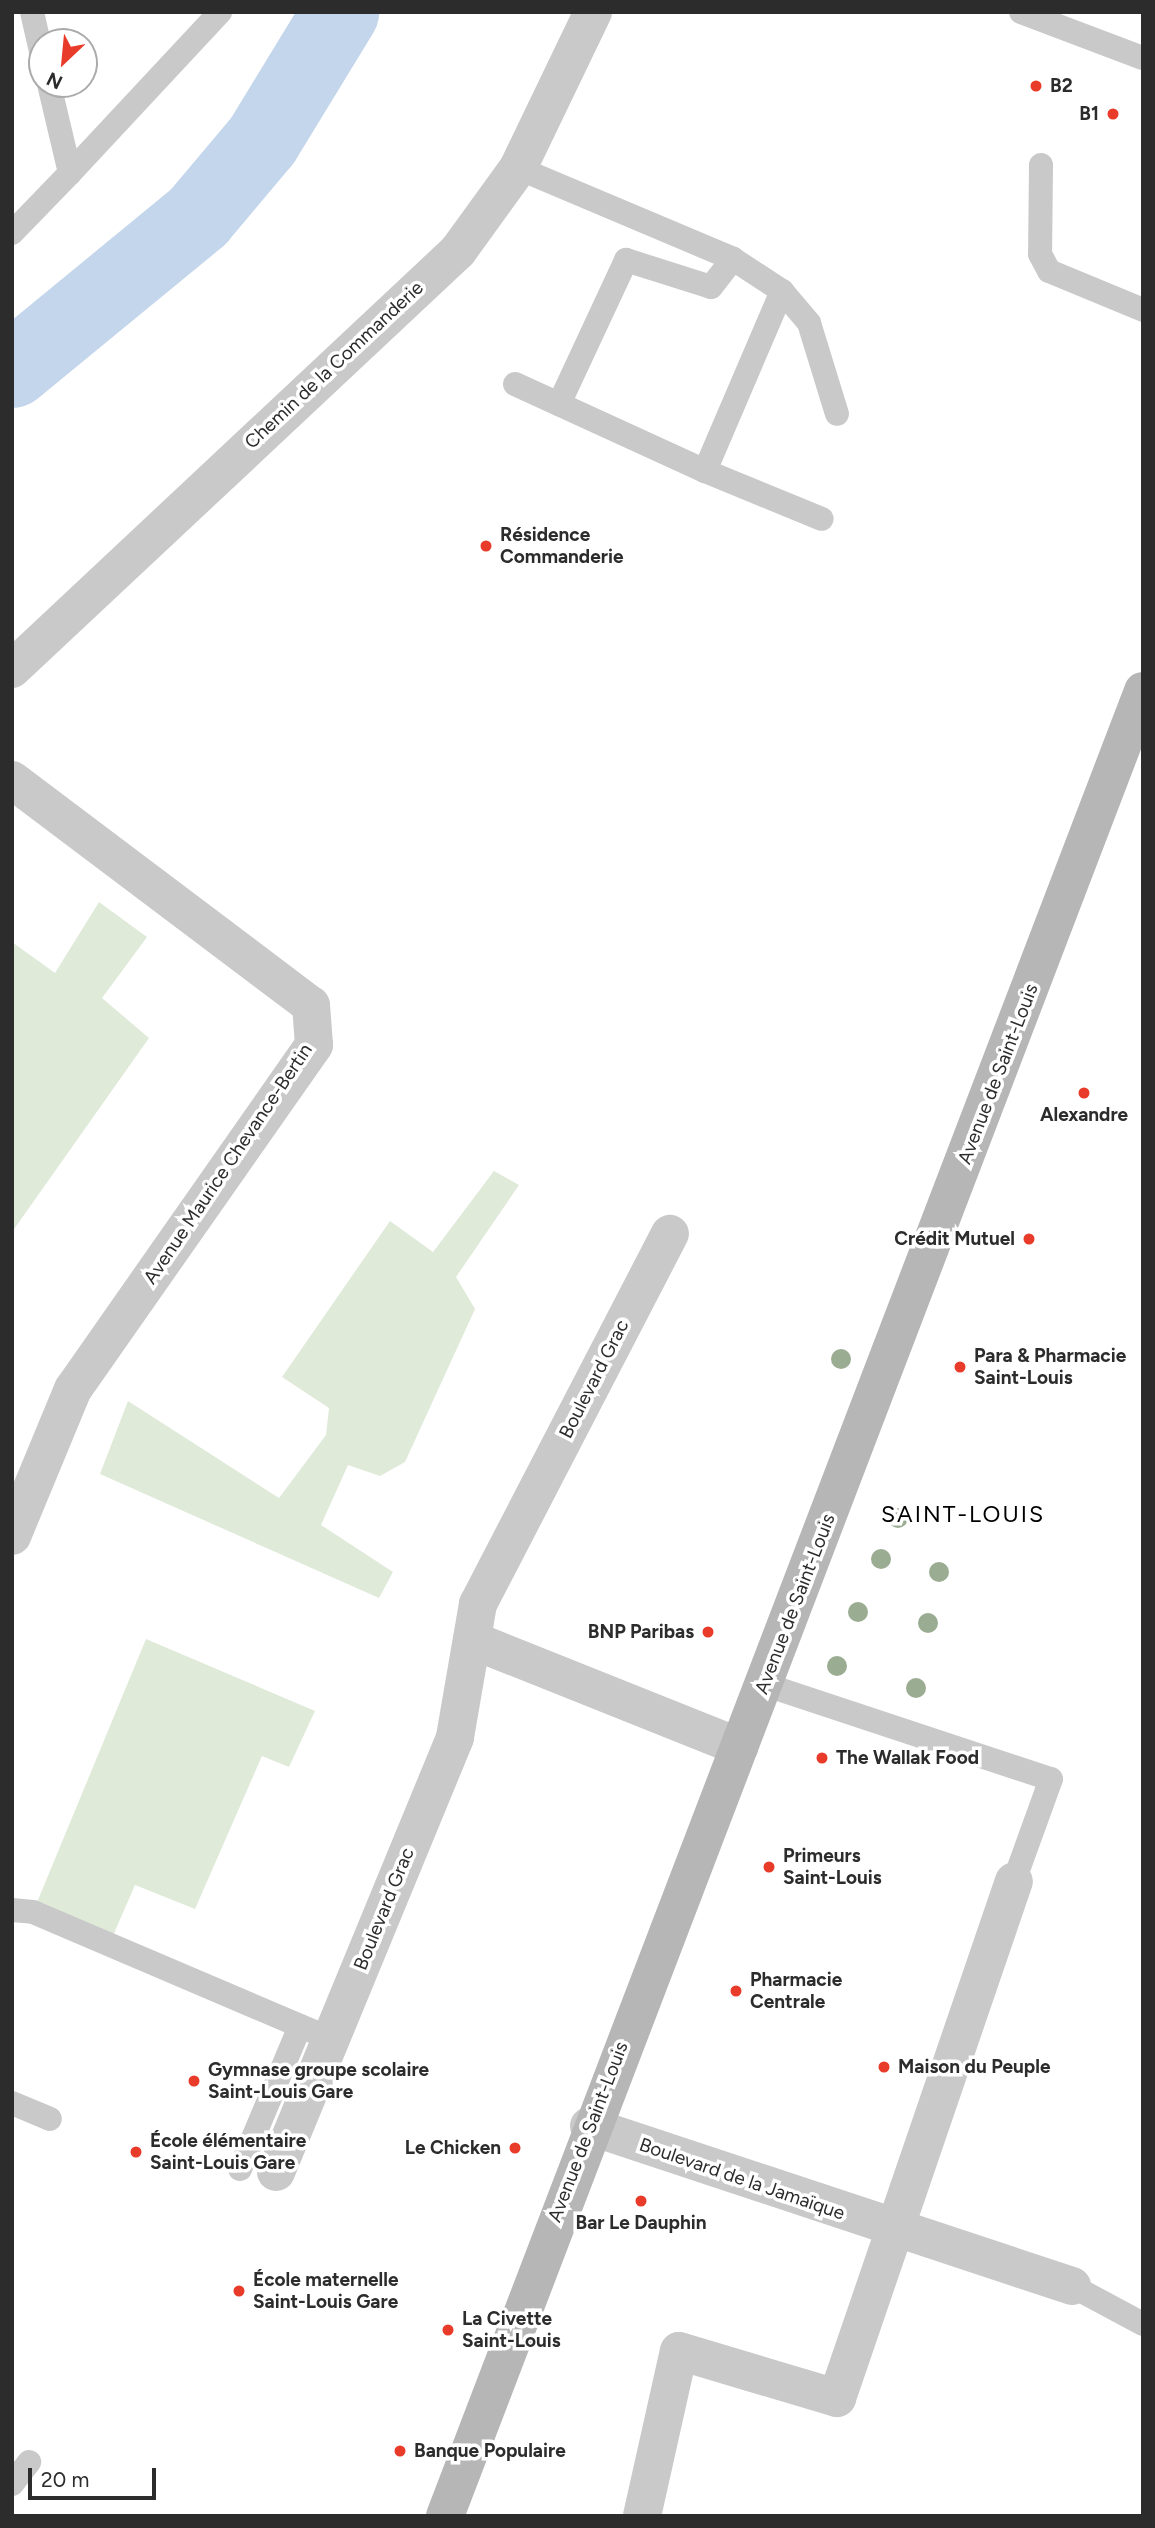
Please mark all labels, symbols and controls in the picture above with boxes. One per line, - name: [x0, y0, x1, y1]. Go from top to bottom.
- north arrow: [28, 28, 98, 98]
- text: N: [43, 67, 66, 94]
- place label: B2: [1050, 75, 1073, 97]
- marker: B2: [1028, 78, 1044, 94]
- place label: B1: [1079, 103, 1099, 125]
- marker: B1: [1105, 106, 1121, 122]
- street label: Chemin de la Commanderie: [240, 276, 428, 454]
- place label: Résidence Commanderie: [500, 524, 623, 568]
- marker: Résidence Commanderie: [478, 538, 494, 554]
- street label: Avenue de Saint-Louis: [953, 981, 1043, 1167]
- street label: Avenue Maurice Chevance-Bertin: [139, 1039, 317, 1289]
- marker: Alexandre: [1076, 1085, 1092, 1101]
- place label: Alexandre: [1040, 1104, 1128, 1126]
- place label: Crédit Mutuel: [894, 1228, 1015, 1250]
- marker: Crédit Mutuel: [1021, 1231, 1037, 1247]
- street label: Boulevard Grac: [554, 1316, 634, 1442]
- place label: Para & Pharmacie Saint-Louis: [974, 1345, 1126, 1389]
- marker: Para & Pharmacie Saint-Louis: [952, 1359, 968, 1375]
- district label: SAINT-LOUIS: [882, 1500, 1044, 1528]
- street label: Avenue de Saint-Louis: [750, 1511, 840, 1697]
- place label: BNP Paribas: [588, 1621, 694, 1643]
- marker: BNP Paribas: [700, 1624, 716, 1640]
- place label: The Wallak Food: [836, 1747, 979, 1769]
- marker: The Wallak Food: [814, 1750, 830, 1766]
- street label: Boulevard Grac: [349, 1844, 419, 1974]
- place label: Primeurs Saint-Louis: [783, 1845, 882, 1889]
- marker: Primeurs Saint-Louis: [761, 1859, 777, 1875]
- place label: Pharmacie Centrale: [750, 1969, 842, 2013]
- marker: Pharmacie Centrale: [728, 1983, 744, 1999]
- street label: Avenue de Saint-Louis: [543, 2039, 633, 2225]
- place label: Maison du Peuple: [898, 2056, 1050, 2078]
- place label: Gymnase groupe scolaire Saint-Louis Gare: [208, 2059, 429, 2103]
- marker: Maison du Peuple: [876, 2059, 892, 2075]
- marker: Gymnase groupe scolaire Saint-Louis Gare: [186, 2073, 202, 2089]
- place label: École élémentaire Saint-Louis Gare: [150, 2130, 306, 2174]
- street label: Boulevard de la Jamaïque: [636, 2133, 848, 2225]
- place label: Le Chicken: [405, 2137, 501, 2159]
- marker: Le Chicken: [507, 2140, 523, 2156]
- marker: École élémentaire Saint-Louis Gare: [128, 2144, 144, 2160]
- marker: Bar Le Dauphin: [633, 2193, 649, 2209]
- place label: Bar Le Dauphin: [576, 2212, 706, 2234]
- place label: École maternelle Saint-Louis Gare: [253, 2269, 398, 2313]
- marker: École maternelle Saint-Louis Gare: [231, 2283, 247, 2299]
- place label: La Civette Saint-Louis: [462, 2308, 561, 2352]
- marker: La Civette Saint-Louis: [440, 2322, 456, 2338]
- place label: Banque Populaire: [414, 2440, 566, 2462]
- marker: Banque Populaire: [392, 2443, 408, 2459]
- scale bar: [32, 2454, 159, 2498]
- text: 20 m: [41, 2467, 89, 2492]

